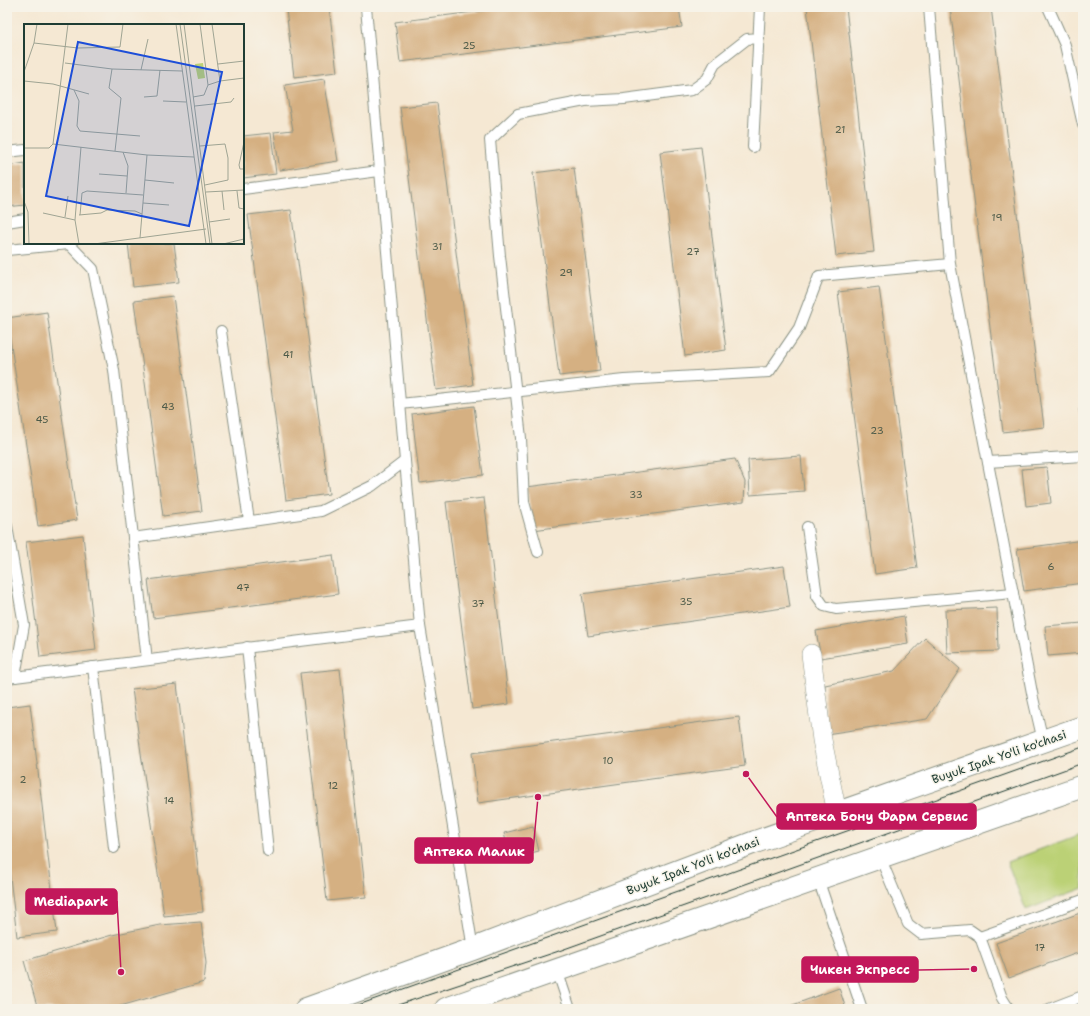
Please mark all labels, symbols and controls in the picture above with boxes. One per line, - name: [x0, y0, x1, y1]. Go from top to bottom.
- inset map: [24, 24, 244, 244]
- house number: 25: [463, 39, 475, 52]
- house number: 21: [835, 123, 845, 136]
- house number: 19: [992, 211, 1002, 224]
- house number: 31: [432, 240, 442, 253]
- house number: 27: [686, 245, 700, 258]
- house number: 29: [559, 266, 573, 279]
- house number: 41: [283, 348, 293, 361]
- house number: 43: [161, 400, 175, 413]
- house number: 45: [36, 413, 48, 426]
- house number: 23: [870, 424, 884, 437]
- house number: 33: [629, 488, 643, 501]
- house number: 6: [1048, 560, 1055, 573]
- house number: 47: [236, 581, 250, 594]
- house number: 35: [680, 595, 692, 608]
- house number: 37: [471, 597, 485, 610]
- street label: Buyuk Ipak Yo'li ko'chasi: [930, 726, 1068, 788]
- house number: 10: [603, 754, 613, 767]
- house number: 2: [20, 773, 27, 786]
- house number: 12: [328, 779, 338, 792]
- house number: 14: [164, 794, 174, 807]
- callout: Аптека Бону Фарм Сервис: [777, 804, 976, 829]
- text: Аптека Бону Фарм Сервис: [786, 808, 968, 825]
- street label: Buyuk Ipak Yo'li ko'chasi: [624, 833, 762, 899]
- callout: Аптека Малик: [415, 838, 533, 863]
- text: Аптека Малик: [423, 843, 525, 860]
- callout: Mediapark: [26, 889, 117, 914]
- text: Mediapark: [34, 893, 108, 910]
- house number: 17: [1035, 941, 1045, 954]
- callout: Чикен Экпресс: [802, 957, 918, 982]
- text: Чикен Экпресс: [810, 961, 910, 978]

